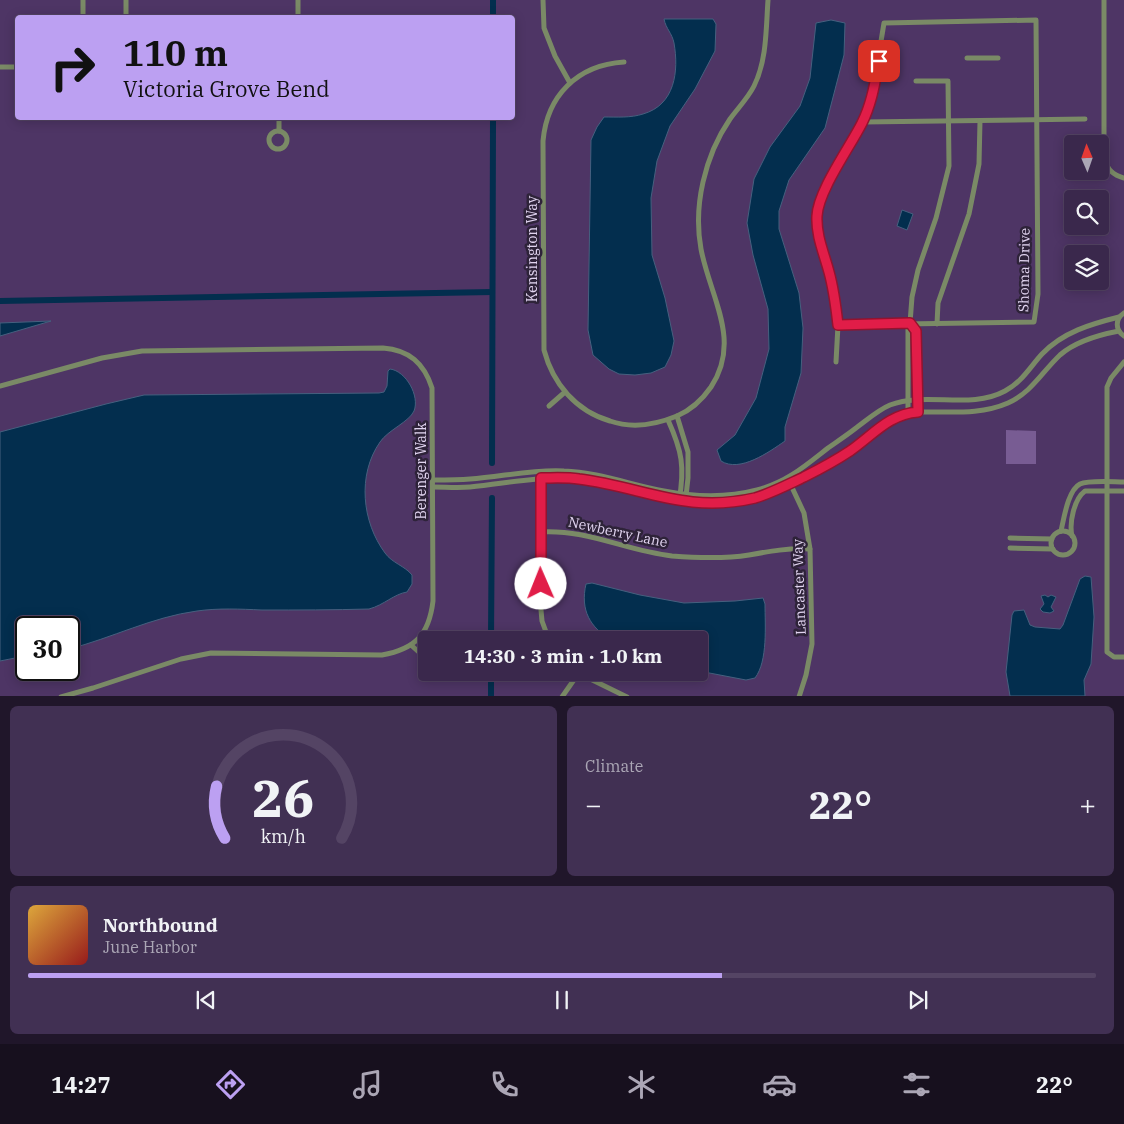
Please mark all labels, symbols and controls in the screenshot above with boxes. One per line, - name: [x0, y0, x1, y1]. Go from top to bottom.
- text: 110 m: [123, 30, 228, 76]
- icon: right: [40, 35, 105, 100]
- pin: [858, 40, 900, 82]
- icon: arrive: [865, 47, 893, 75]
- text: Victoria Grove Bend: [123, 74, 330, 103]
- north arrow: [1064, 135, 1109, 180]
- map controls: [1064, 135, 1109, 290]
- button: search: [1064, 190, 1109, 235]
- street label: Kensington Way: [523, 195, 541, 302]
- street label: Shoma Drive: [1014, 228, 1034, 312]
- button: layers: [1064, 245, 1109, 290]
- street label: Berenger Walk: [412, 422, 430, 519]
- street label: Newberry Lane: [567, 513, 669, 551]
- street label: Lancaster Way: [788, 538, 810, 635]
- position arrow: [514, 557, 566, 609]
- speed limit sign: 30: [15, 616, 80, 681]
- text: 14:30 · 3 min · 1.0 km: [464, 644, 662, 668]
- text: Climate: [585, 756, 643, 776]
- text: 26: [252, 764, 315, 831]
- text: 22°: [809, 780, 872, 829]
- text: −: [585, 786, 602, 823]
- text: +: [1079, 786, 1096, 823]
- text: km/h: [261, 825, 306, 848]
- text: Northbound: [103, 913, 218, 937]
- text: June Harbor: [103, 937, 197, 957]
- icon: previous: [192, 986, 220, 1014]
- icon: pause: [548, 986, 576, 1014]
- icon: next: [904, 986, 932, 1014]
- icon: directions: [213, 1067, 248, 1102]
- icon: music: [350, 1067, 385, 1102]
- icon: phone: [487, 1067, 522, 1102]
- icon: climate: [624, 1067, 659, 1102]
- icon: car: [762, 1067, 797, 1102]
- icon: filters: [899, 1067, 934, 1102]
- text: 14:27: [51, 1070, 111, 1099]
- text: 22°: [1036, 1070, 1073, 1099]

